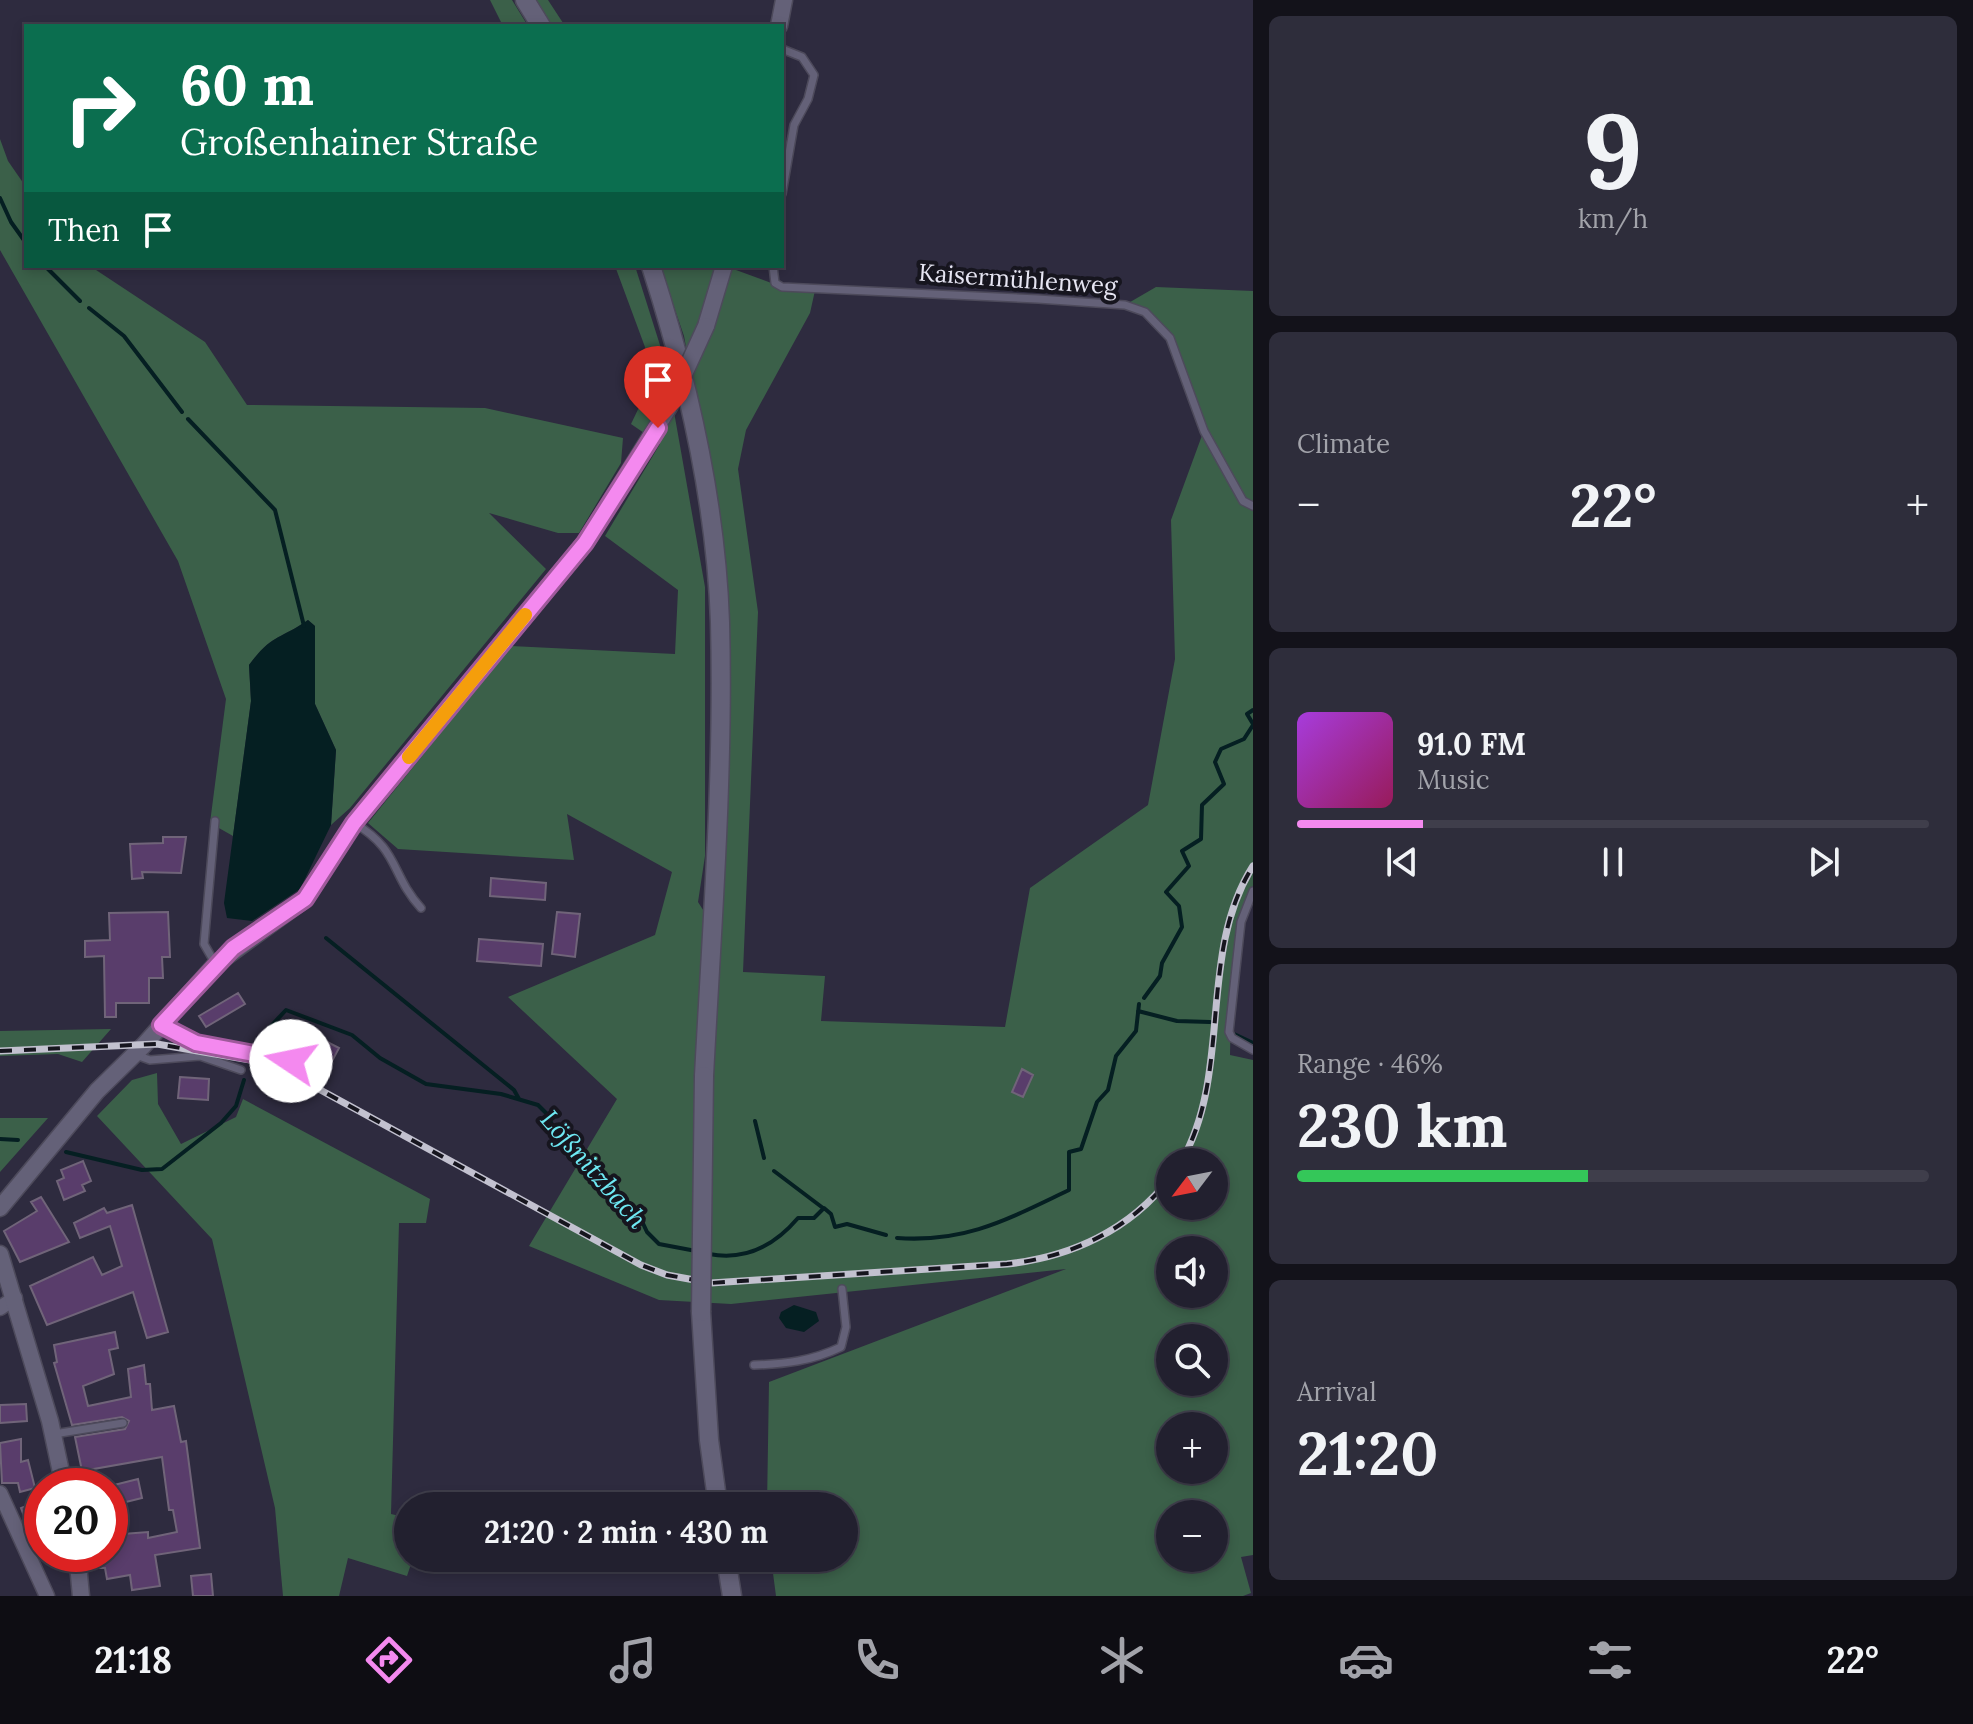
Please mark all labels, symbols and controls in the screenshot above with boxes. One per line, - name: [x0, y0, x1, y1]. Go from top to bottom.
- text: 60 m: [180, 49, 314, 120]
- icon: right: [48, 56, 152, 160]
- text: 9: [1583, 83, 1643, 216]
- text: Großenhainer Straße: [180, 119, 538, 165]
- text: km/h: [1578, 202, 1648, 235]
- icon: arrive: [136, 208, 180, 252]
- text: Then: [48, 211, 120, 249]
- street label: Kaisermühlenweg: [918, 257, 1119, 301]
- pin: [624, 346, 692, 428]
- icon: arrive: [636, 358, 680, 402]
- text: Climate: [1297, 427, 1390, 460]
- text: 22°: [1570, 467, 1656, 543]
- text: −: [1297, 477, 1320, 533]
- text: +: [1906, 477, 1929, 533]
- text: 91.0 FM: [1417, 725, 1526, 763]
- text: Music: [1417, 763, 1490, 796]
- icon: previous: [1380, 840, 1424, 884]
- icon: pause: [1591, 840, 1635, 884]
- icon: next: [1802, 840, 1846, 884]
- position arrow: [249, 1019, 333, 1103]
- text: Range · 46%: [1297, 1047, 1443, 1080]
- text: 230 km: [1297, 1087, 1507, 1163]
- water label: Lößnitzbach: [534, 1103, 654, 1235]
- north arrow: [1156, 1148, 1228, 1220]
- map controls: [1156, 1148, 1228, 1572]
- button: sound: [1156, 1236, 1228, 1308]
- button: search: [1156, 1324, 1228, 1396]
- text: Arrival: [1297, 1375, 1376, 1408]
- button: +: [1156, 1412, 1228, 1484]
- text: 21:20: [1297, 1415, 1438, 1491]
- speed limit sign: 20: [24, 1468, 128, 1572]
- button: −: [1156, 1500, 1228, 1572]
- text: 21:20 · 2 min · 430 m: [484, 1513, 768, 1551]
- icon: directions: [361, 1632, 417, 1688]
- icon: music: [605, 1632, 661, 1688]
- icon: phone: [849, 1632, 905, 1688]
- icon: climate: [1094, 1632, 1150, 1688]
- icon: car: [1338, 1632, 1394, 1688]
- icon: filters: [1582, 1632, 1638, 1688]
- text: 21:18: [94, 1637, 172, 1683]
- text: 22°: [1827, 1637, 1879, 1683]

